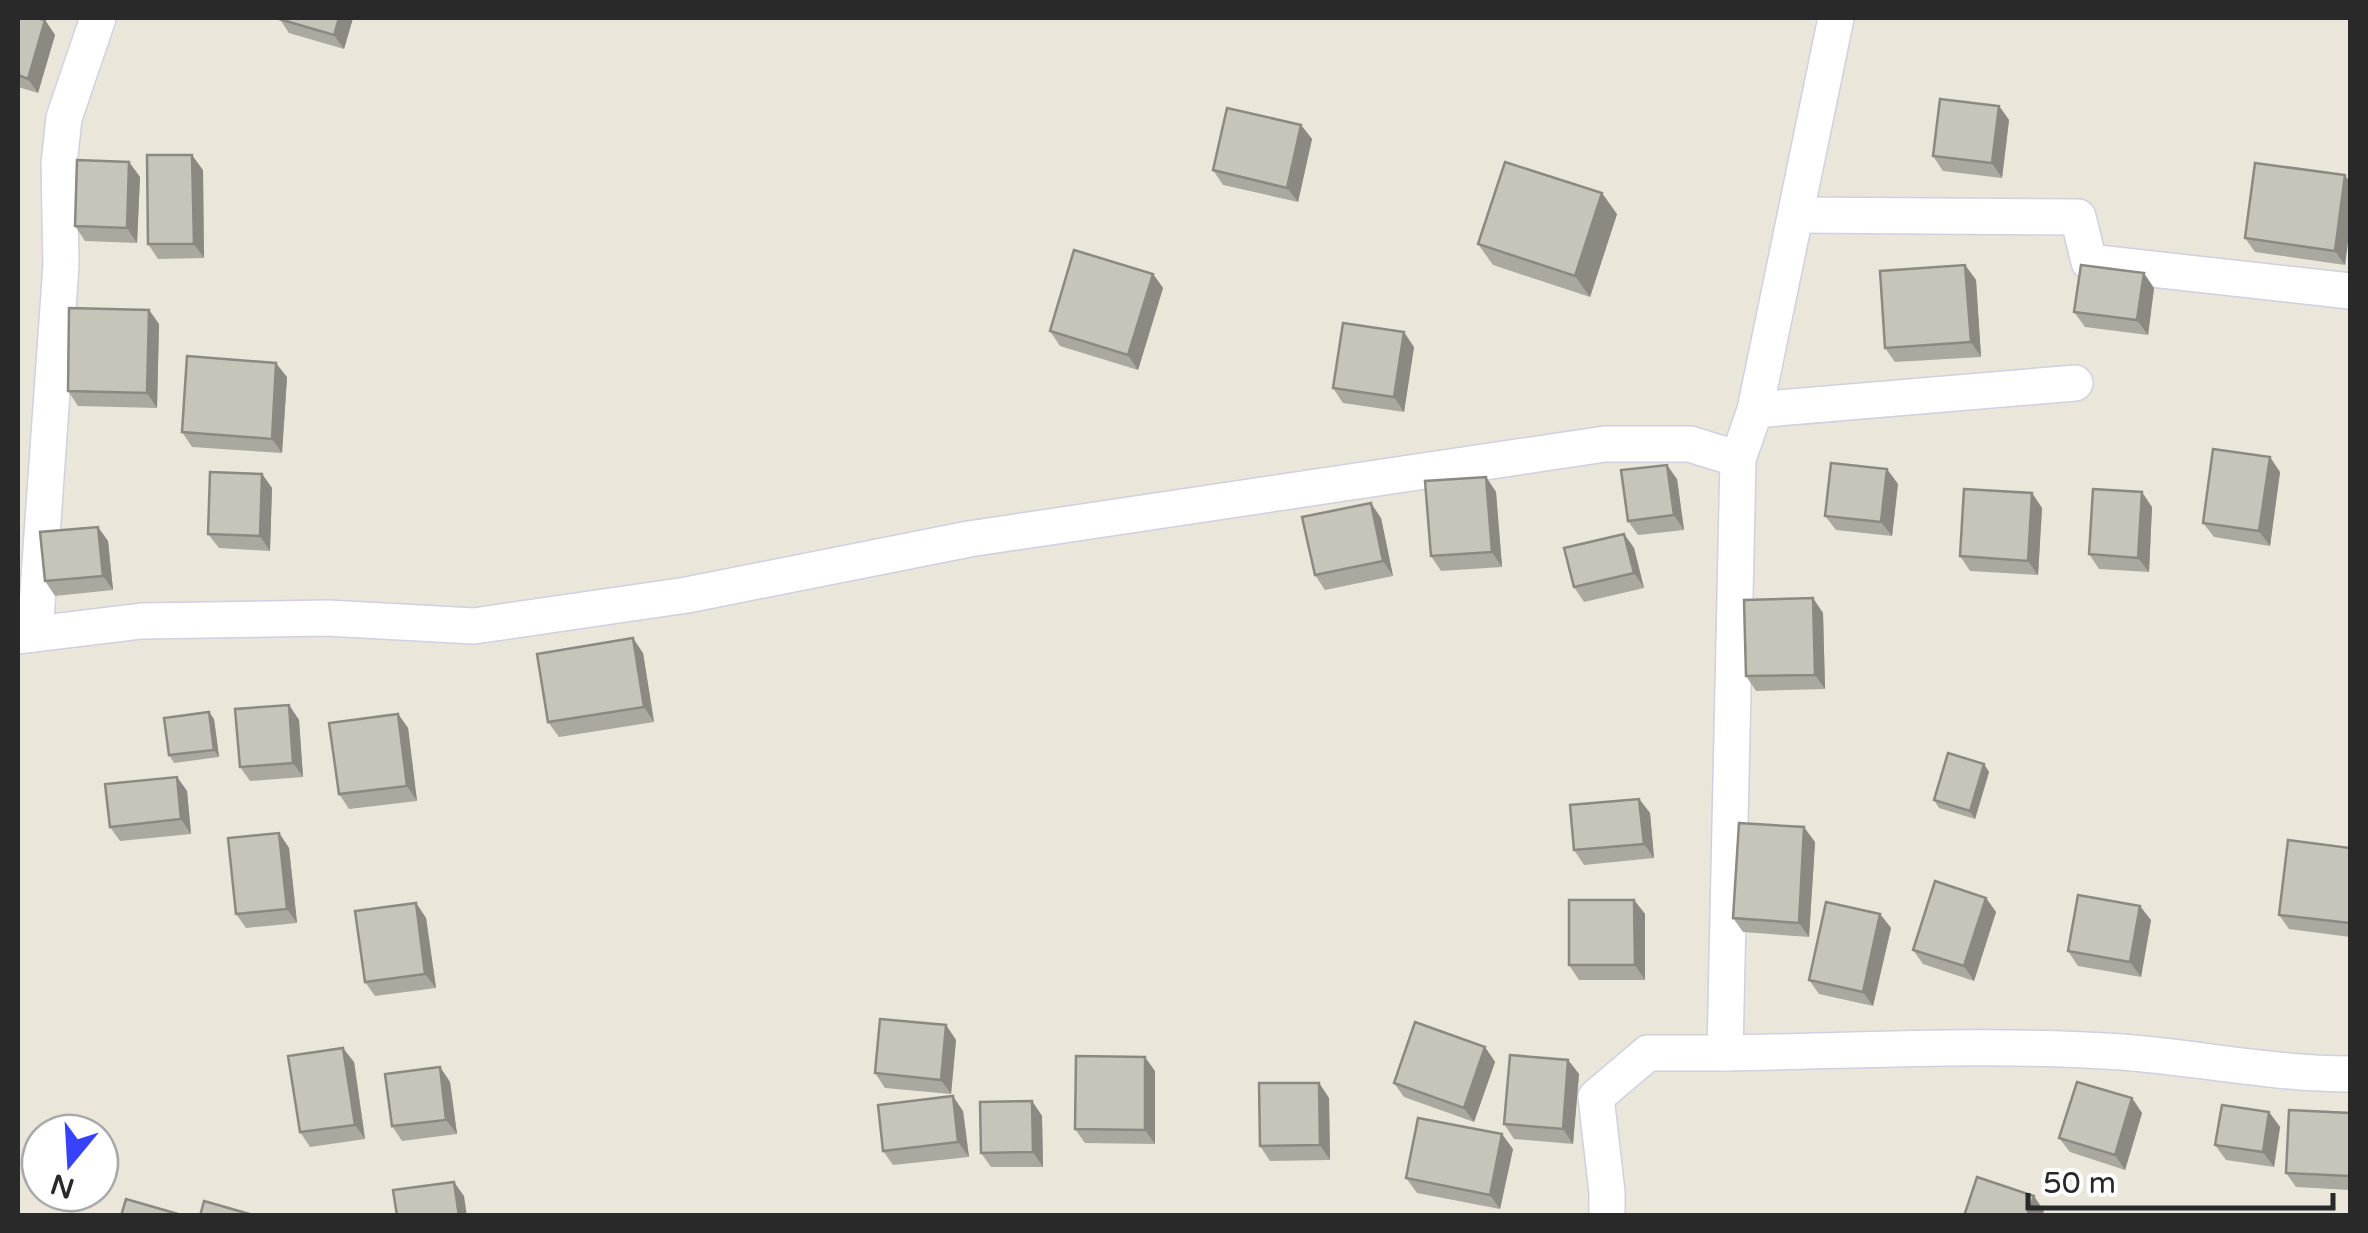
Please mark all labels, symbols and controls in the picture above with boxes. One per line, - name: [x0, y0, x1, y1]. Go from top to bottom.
- north arrow: [20, 1113, 120, 1213]
- scale bar: [2028, 1148, 2333, 1210]
- text: 50 m: [2043, 1165, 2116, 1202]
- text: N: [47, 1166, 79, 1205]

